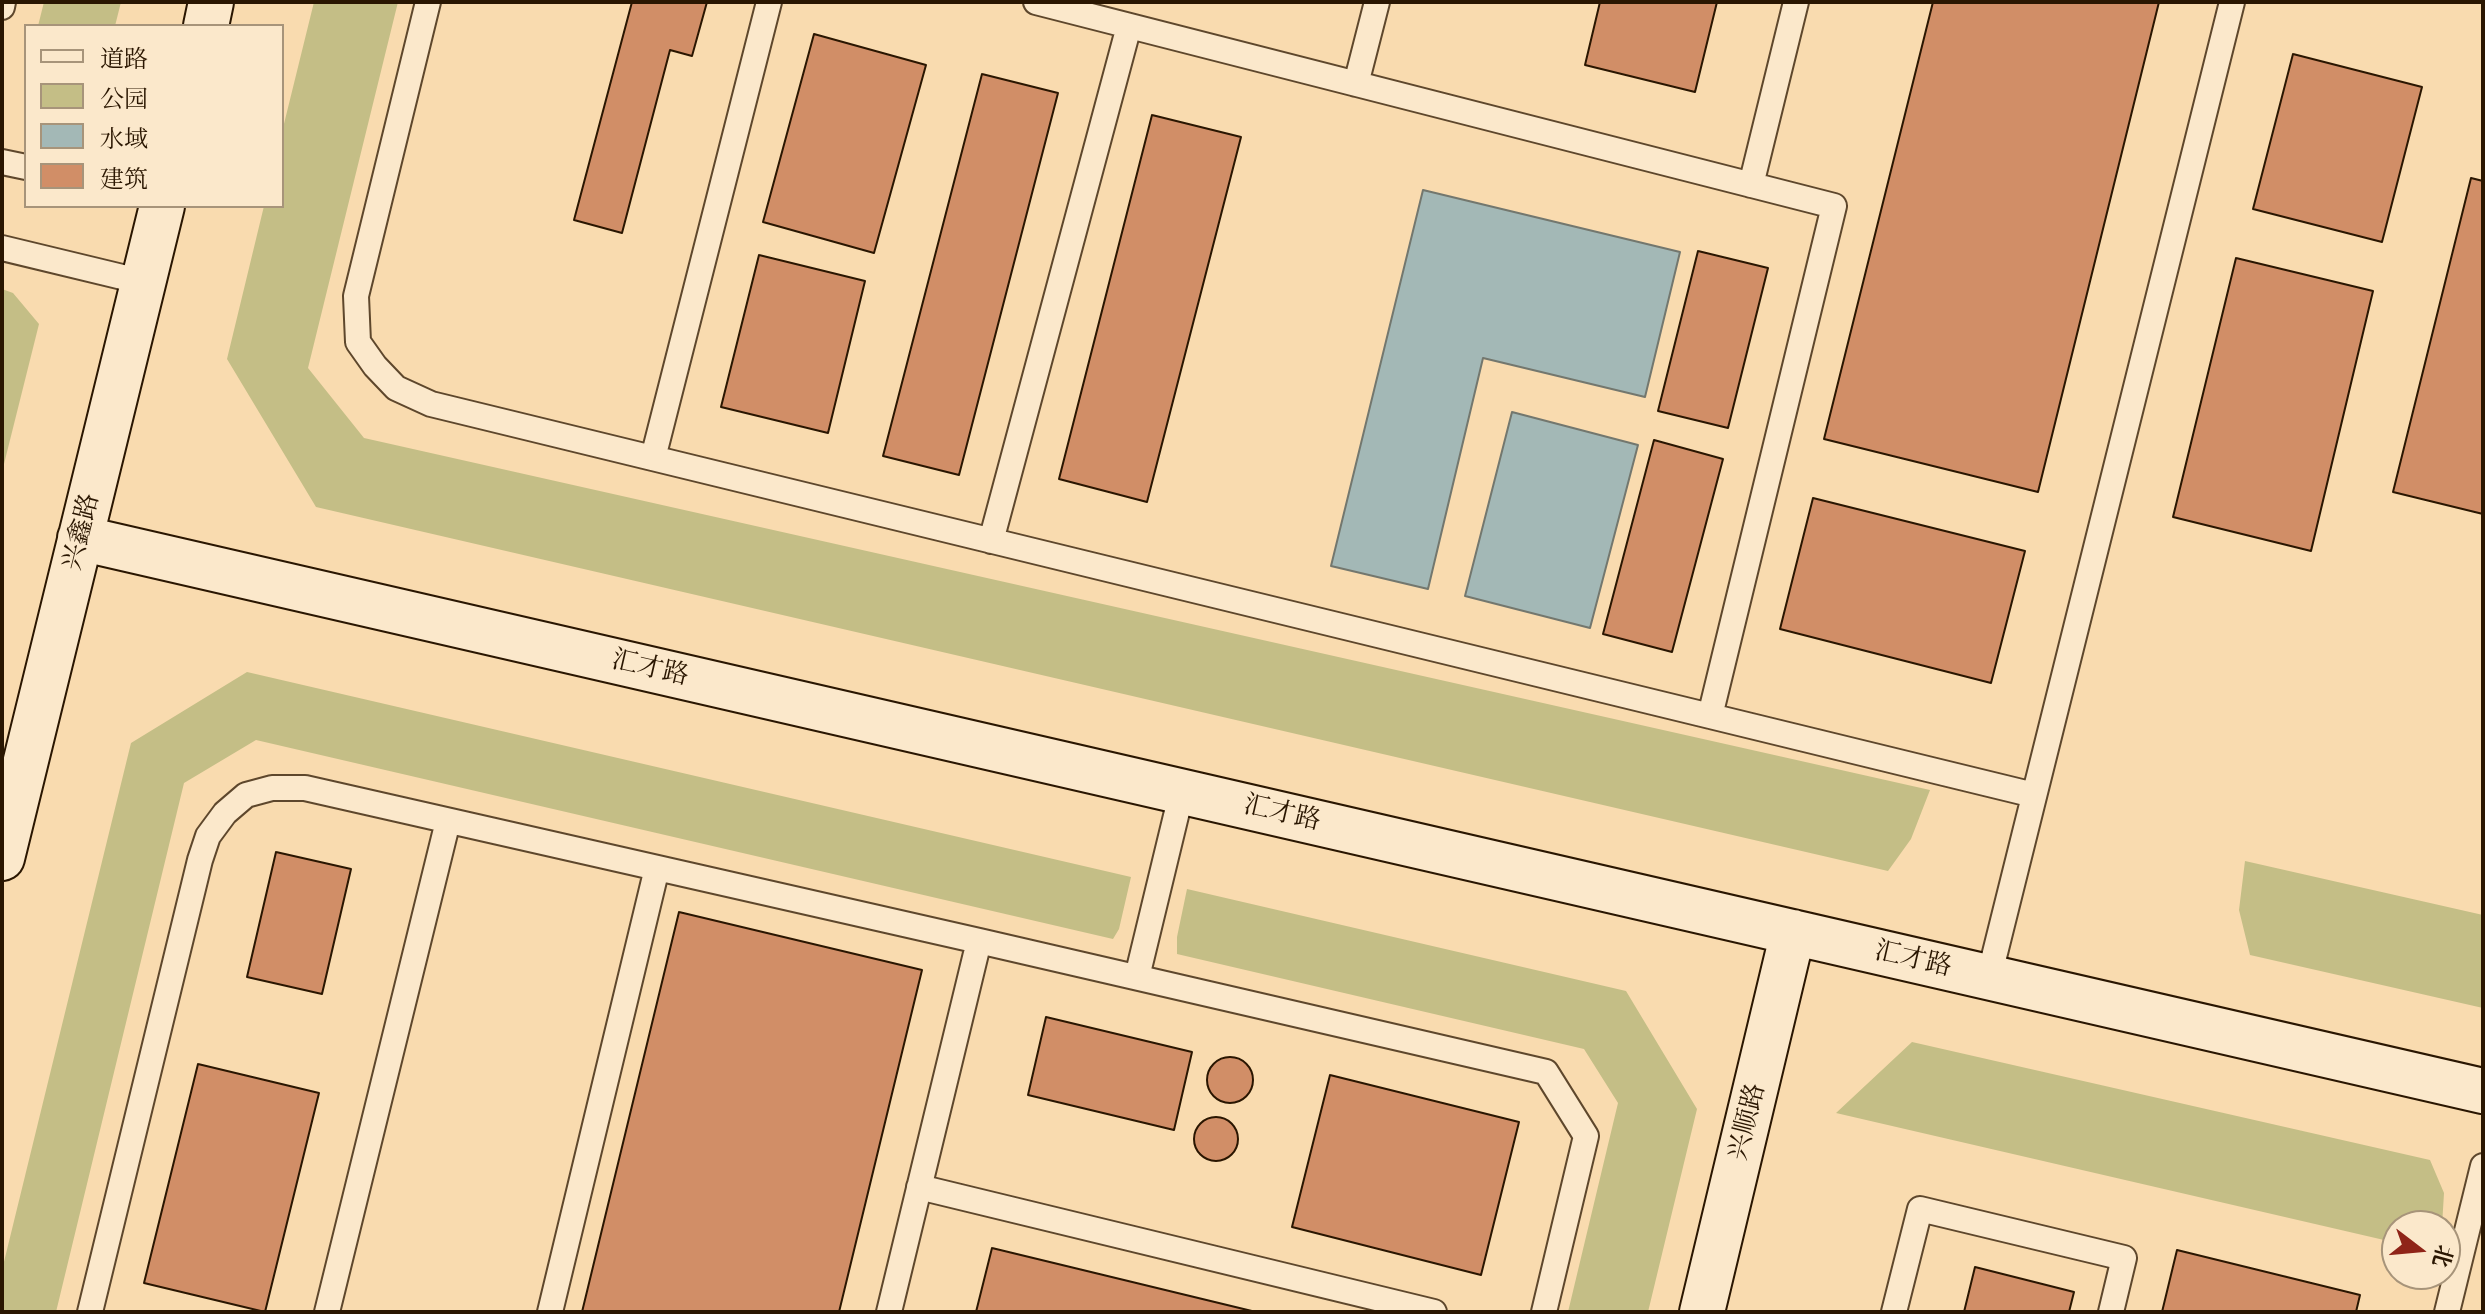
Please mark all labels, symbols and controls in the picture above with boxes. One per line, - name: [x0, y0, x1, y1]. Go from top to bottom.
- legend: [24, 24, 284, 208]
- text: 道路: [100, 45, 148, 73]
- text: 公园: [100, 85, 148, 113]
- text: 水域: [100, 125, 148, 153]
- text: 建筑: [100, 165, 148, 193]
- street label: 兴鑫路: [57, 490, 107, 574]
- street label: 汇才路: [608, 645, 692, 693]
- street label: 汇才路: [1240, 790, 1324, 838]
- street label: 汇才路: [1871, 936, 1955, 984]
- street label: 兴顺路: [1723, 1080, 1773, 1164]
- north arrow: [2381, 1210, 2461, 1290]
- text: 北: [2427, 1242, 2458, 1270]

